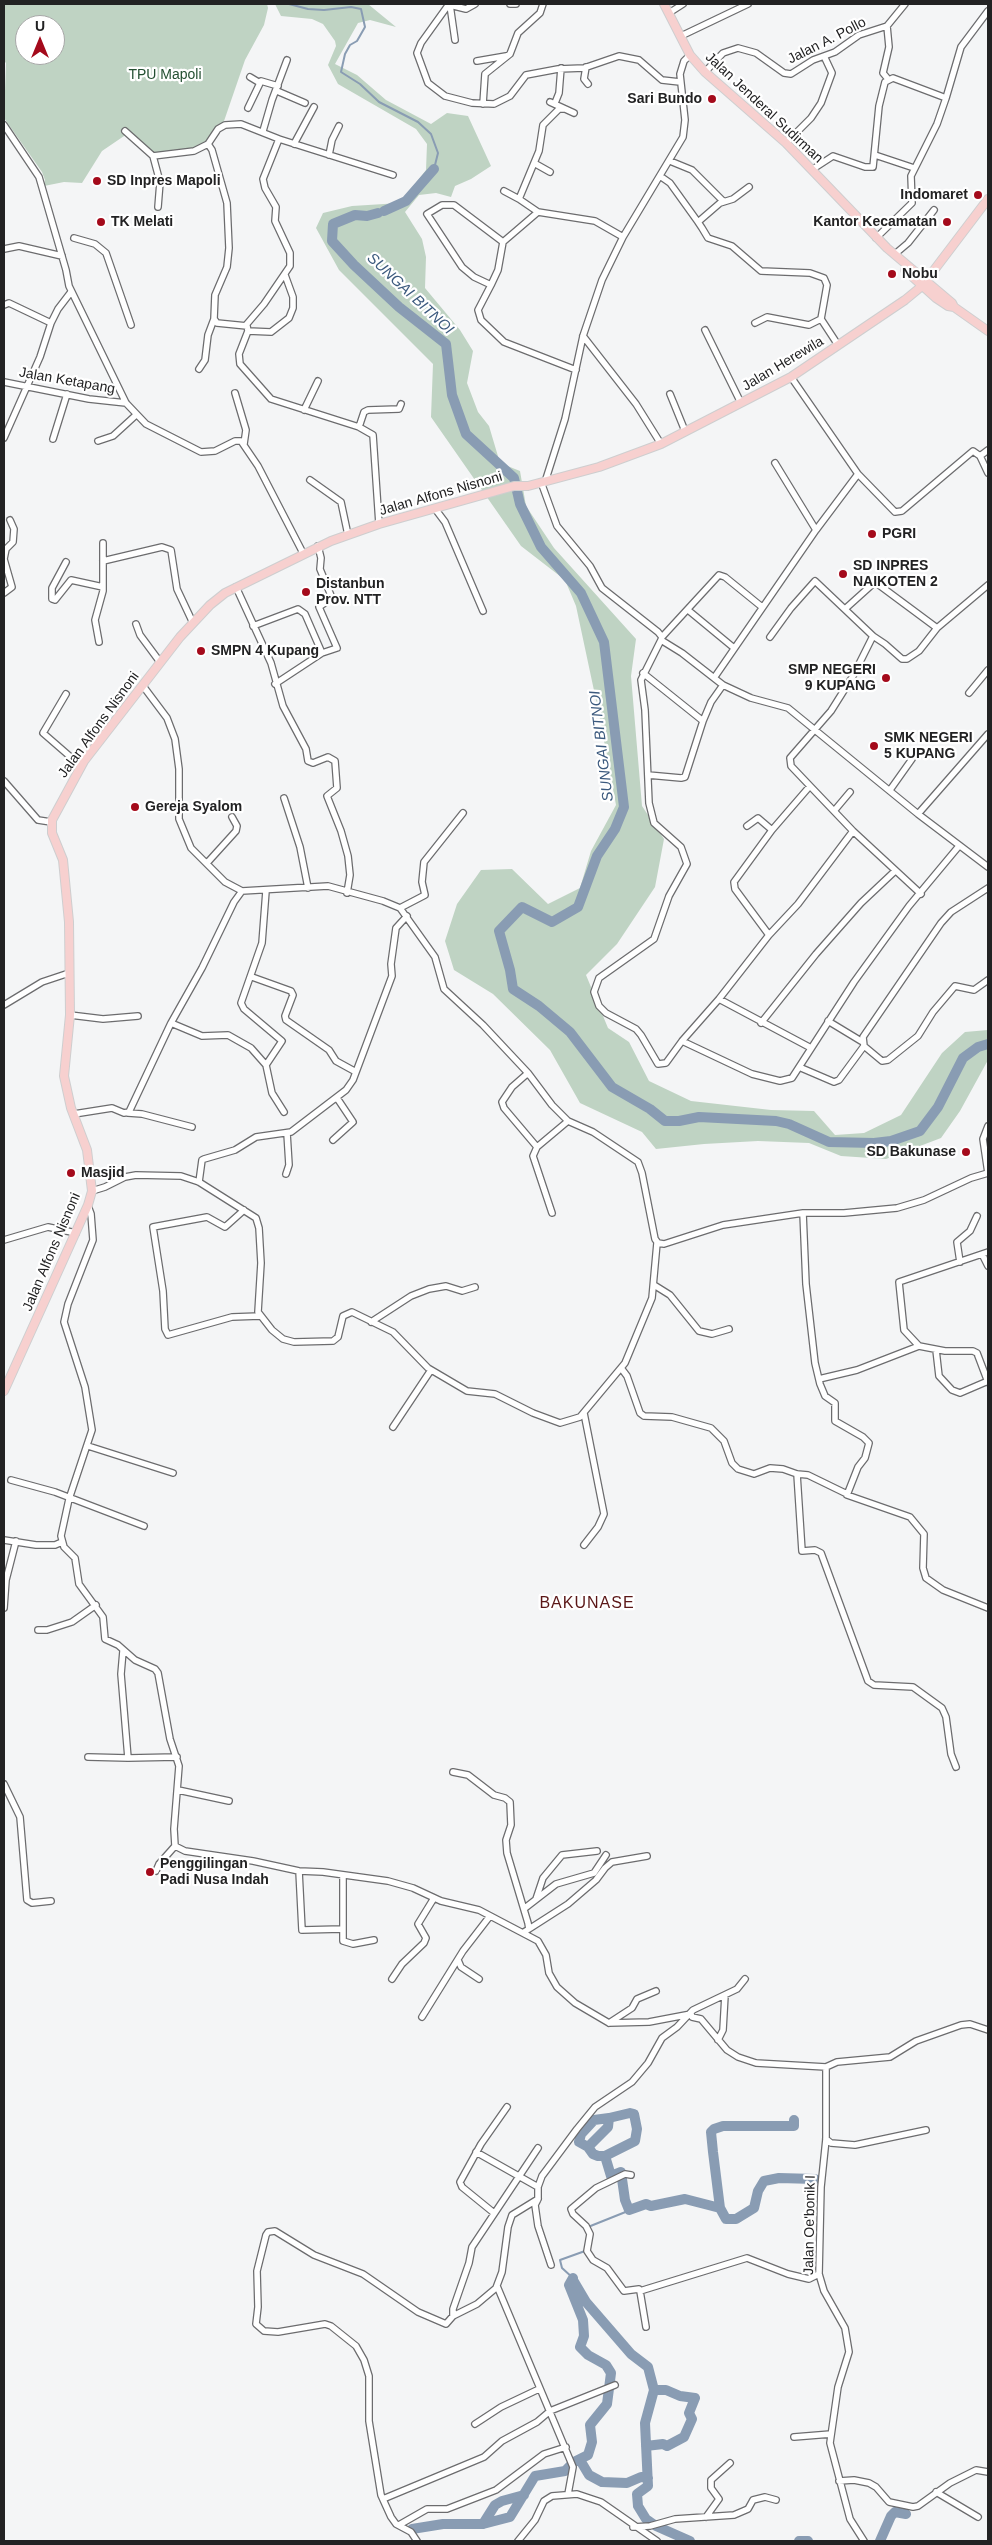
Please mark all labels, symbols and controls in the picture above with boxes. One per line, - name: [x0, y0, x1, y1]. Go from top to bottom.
- street label: Jalan A. Pollo: [785, 14, 869, 68]
- north arrow: [15, 15, 65, 65]
- text: U: [35, 18, 45, 34]
- street label: Jalan Jenderal Sudirman: [702, 49, 826, 167]
- park label: TPU Mapoli: [128, 67, 202, 83]
- place label: Sari Bundo: [627, 91, 702, 107]
- marker: Sari Bundo: [706, 93, 718, 105]
- place label: SD Inpres Mapoli: [107, 173, 221, 189]
- marker: SD Inpres Mapoli: [91, 175, 103, 187]
- place label: Indomaret: [900, 187, 968, 203]
- marker: Indomaret: [972, 189, 984, 201]
- place label: TK Melati: [111, 214, 173, 230]
- place label: Kantor Kecamatan: [813, 214, 937, 230]
- marker: TK Melati: [95, 216, 107, 228]
- marker: Kantor Kecamatan: [941, 216, 953, 228]
- water label: SUNGAI BITNOI: [363, 249, 457, 339]
- place label: Nobu: [902, 266, 938, 282]
- marker: Nobu: [886, 268, 898, 280]
- street label: Jalan Herewila: [739, 333, 827, 395]
- street label: Jalan Ketapang: [18, 364, 116, 398]
- street label: Jalan Alfons Nisnoni: [378, 468, 504, 520]
- place label: PGRI: [882, 526, 916, 542]
- marker: PGRI: [866, 528, 878, 540]
- place label: SD INPRES NAIKOTEN 2: [853, 558, 938, 590]
- marker: SD INPRES NAIKOTEN 2: [837, 568, 849, 580]
- place label: Distanbun Prov. NTT: [316, 576, 384, 608]
- marker: Distanbun Prov. NTT: [300, 586, 312, 598]
- place label: SMPN 4 Kupang: [211, 643, 319, 659]
- marker: SMPN 4 Kupang: [195, 645, 207, 657]
- place label: SMP NEGERI 9 KUPANG: [788, 662, 876, 694]
- street label: Jalan Alfons Nisnoni: [55, 669, 143, 781]
- marker: SMP NEGERI 9 KUPANG: [880, 672, 892, 684]
- water label: SUNGAI BITNOI: [586, 689, 618, 803]
- place label: SMK NEGERI 5 KUPANG: [884, 730, 973, 762]
- marker: SMK NEGERI 5 KUPANG: [868, 740, 880, 752]
- place label: Gereja Syalom: [145, 799, 242, 815]
- marker: Gereja Syalom: [129, 801, 141, 813]
- place label: SD Bakunase: [867, 1144, 956, 1160]
- marker: SD Bakunase: [960, 1146, 972, 1158]
- place label: Masjid: [81, 1165, 125, 1181]
- marker: Masjid: [65, 1167, 77, 1179]
- street label: Jalan Alfons Nisnoni: [19, 1190, 85, 1314]
- district label: BAKUNASE: [538, 1594, 636, 1614]
- place label: Penggilingan Padi Nusa Indah: [160, 1856, 269, 1888]
- marker: Penggilingan Padi Nusa Indah: [144, 1866, 156, 1878]
- street label: Jalan Oe'bonik I: [801, 2175, 819, 2275]

